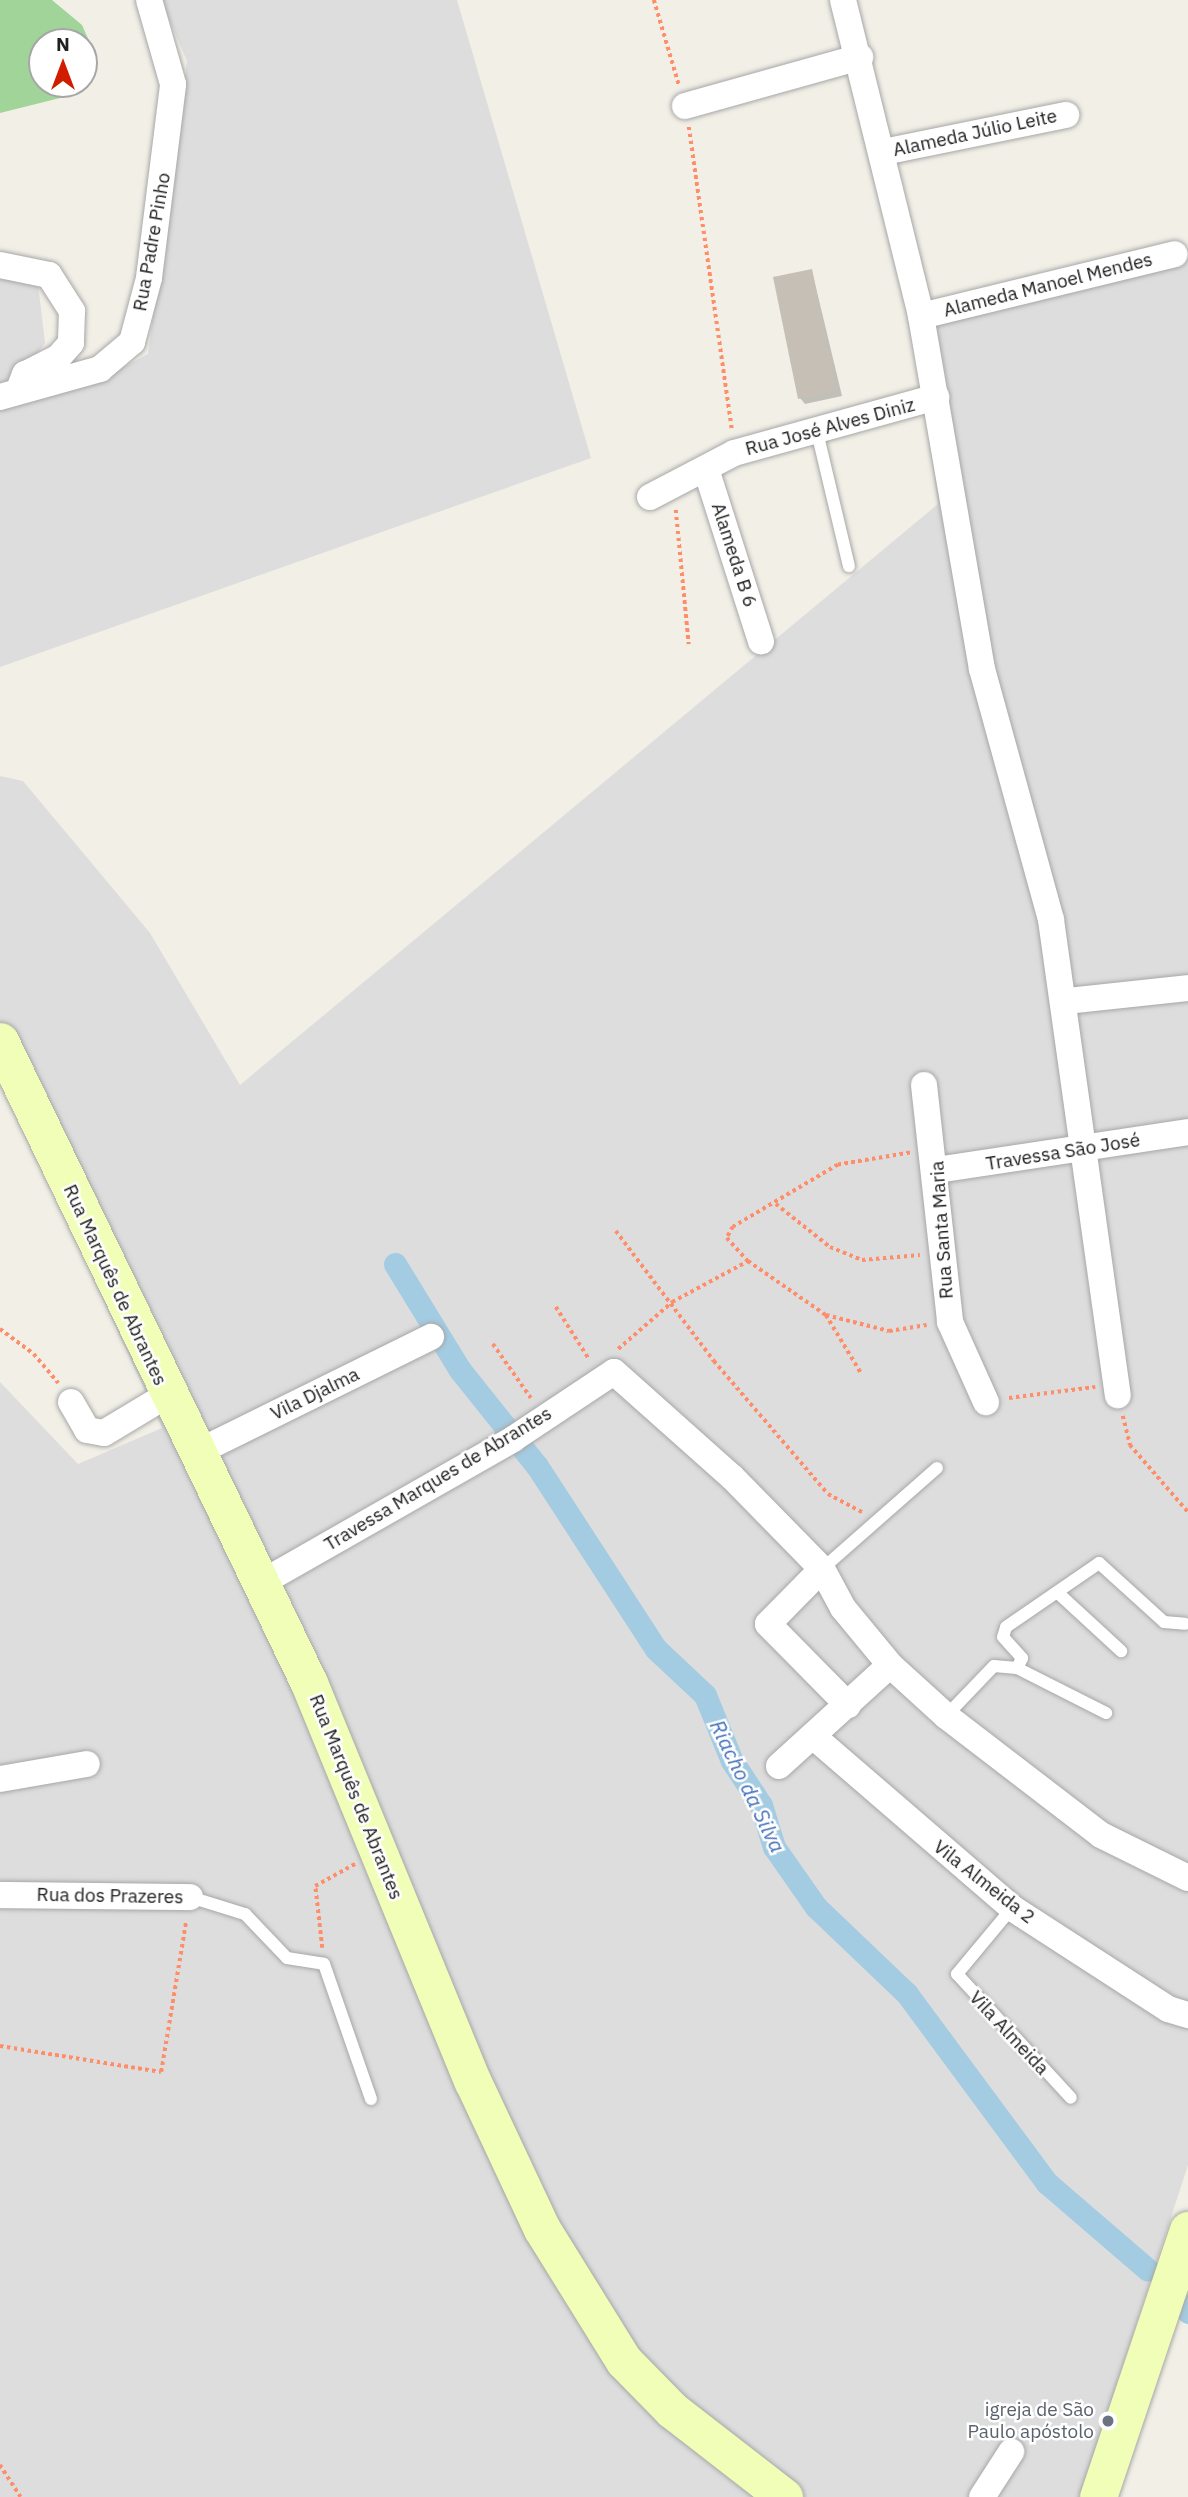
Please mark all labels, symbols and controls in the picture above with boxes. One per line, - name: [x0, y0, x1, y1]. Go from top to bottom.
- north arrow: [28, 28, 98, 98]
- text: N: [56, 32, 70, 56]
- street label: Alameda Júlio Leite: [891, 104, 1059, 162]
- street label: Rua Padre Pinho: [129, 171, 175, 313]
- street label: Alameda Manoel Mendes: [941, 248, 1155, 322]
- street label: Rua José Alves Diniz: [743, 393, 917, 461]
- street label: Alameda B 6: [706, 500, 762, 610]
- street label: Travessa São José: [984, 1129, 1142, 1175]
- street label: Rua Santa Maria: [926, 1160, 958, 1300]
- street label: Rua Marquês de Abrantes: [58, 1181, 172, 1389]
- street label: Vila Djalma: [267, 1363, 363, 1425]
- street label: Travessa Marques de Abrantes: [320, 1402, 556, 1556]
- street label: Rua Marquês de Abrantes: [304, 1691, 408, 1903]
- water label: Riacho da Silva: [705, 1716, 791, 1856]
- street label: Vila Almeida 2: [929, 1835, 1039, 1929]
- street label: Rua dos Prazeres: [36, 1883, 184, 1909]
- street label: Vila Almeida: [964, 1986, 1054, 2080]
- place label: igreja de São Paulo apóstolo: [967, 2399, 1094, 2443]
- marker: igreja de São Paulo apóstolo: [1100, 2413, 1116, 2429]

